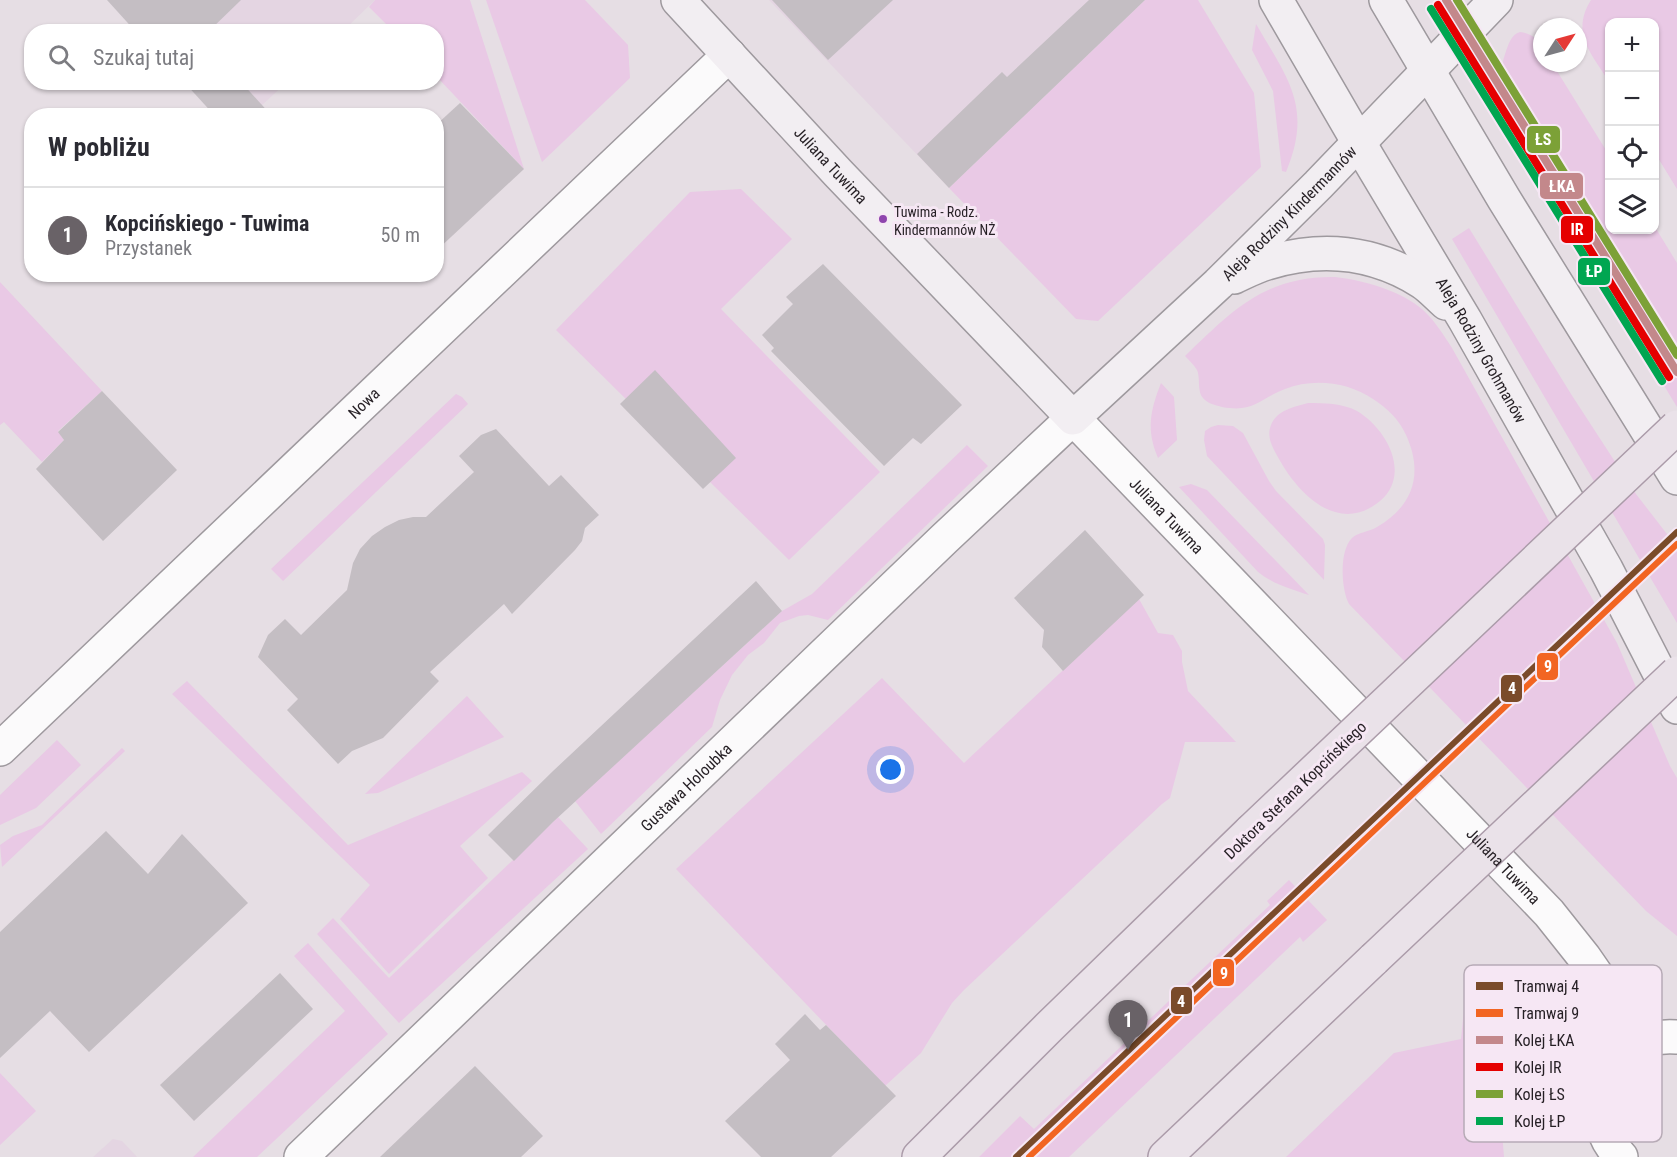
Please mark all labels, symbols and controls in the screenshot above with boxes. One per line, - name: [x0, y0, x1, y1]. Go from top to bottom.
- north arrow: [1533, 18, 1587, 72]
- map controls: [1605, 18, 1659, 234]
- button: +: [1605, 18, 1659, 72]
- search box: [24, 24, 444, 90]
- icon: search: [45, 41, 78, 74]
- text: Szukaj tutaj: [93, 45, 194, 70]
- button: −: [1605, 72, 1659, 126]
- street label: Juliana Tuwima: [790, 123, 871, 208]
- line badge: ŁS: [1526, 125, 1561, 154]
- button: locate: [1605, 126, 1659, 180]
- text: ŁS: [1535, 130, 1552, 149]
- text: W pobliżu: [48, 132, 150, 162]
- street label: Aleja Rodziny Kindermannów: [1218, 142, 1361, 285]
- line badge: ŁKA: [1539, 172, 1584, 200]
- text: ŁKA: [1549, 177, 1576, 196]
- button: layers: [1605, 180, 1659, 234]
- place label: Tuwima - Rodz. Kindermannów NŻ: [894, 204, 996, 238]
- text: Kopcińskiego - Tuwima: [105, 211, 309, 236]
- marker: Tuwima - Rodz. Kindermannów NŻ: [877, 213, 889, 225]
- line badge: IR: [1560, 215, 1594, 244]
- text: IR: [1570, 220, 1584, 239]
- text: 1: [62, 223, 73, 247]
- text: 50 m: [381, 223, 420, 247]
- text: Przystanek: [105, 236, 192, 260]
- line badge: ŁP: [1577, 257, 1611, 286]
- text: ŁP: [1586, 262, 1603, 281]
- street label: Aleja Rodziny Grohmanów: [1432, 274, 1530, 426]
- street label: Nowa: [344, 384, 384, 423]
- street label: Juliana Tuwima: [1125, 474, 1207, 558]
- line badge: 9: [1536, 652, 1559, 681]
- text: 9: [1544, 657, 1552, 676]
- line badge: 4: [1500, 674, 1523, 703]
- text: 4: [1508, 679, 1516, 698]
- street label: Doktora Stefana Kopcińskiego: [1220, 718, 1370, 863]
- street label: Gustawa Holoubka: [637, 739, 736, 835]
- your location: [876, 755, 905, 784]
- street label: Juliana Tuwima: [1462, 824, 1544, 908]
- line badge: 9: [1212, 958, 1235, 987]
- text: 9: [1220, 964, 1228, 983]
- legend: [1464, 965, 1662, 1142]
- text: Tramwaj 4: [1514, 977, 1579, 996]
- line badge: 4: [1170, 986, 1193, 1015]
- text: 4: [1177, 992, 1185, 1011]
- pin: 1: [1108, 1000, 1148, 1050]
- text: Tramwaj 9: [1514, 1004, 1579, 1023]
- text: Kolej ŁKA: [1514, 1031, 1575, 1050]
- text: Kolej IR: [1514, 1058, 1562, 1077]
- text: Kolej ŁS: [1514, 1085, 1565, 1104]
- text: Kolej ŁP: [1514, 1112, 1566, 1131]

